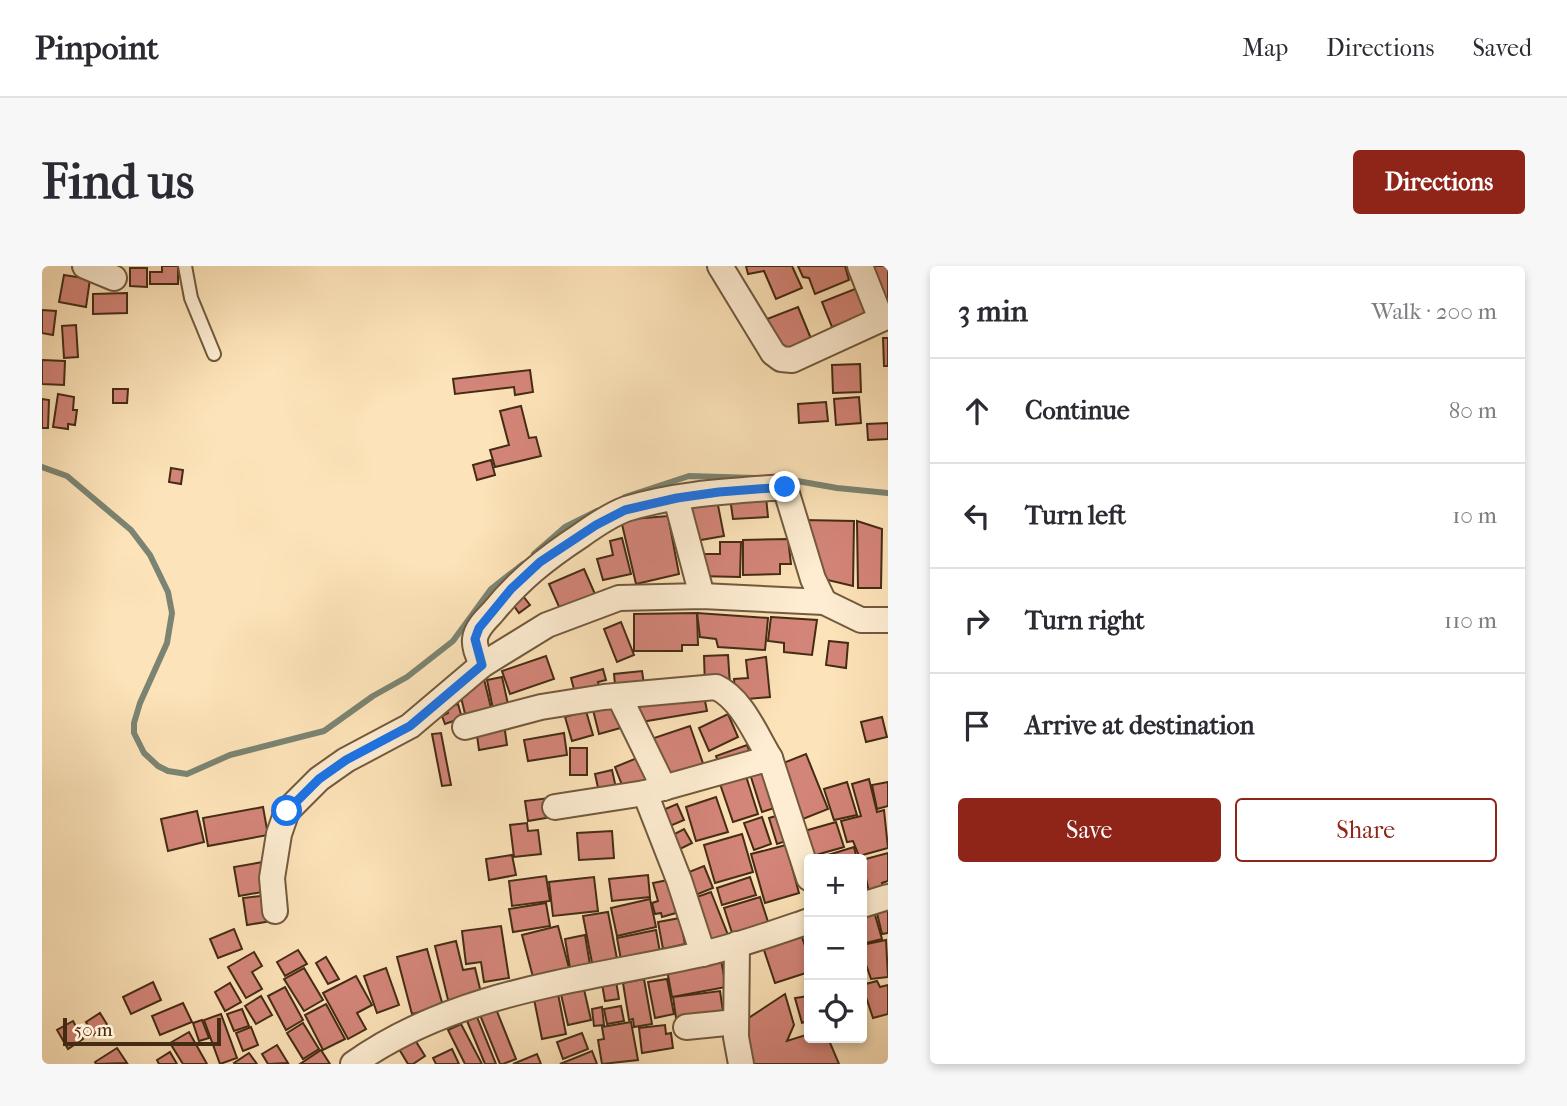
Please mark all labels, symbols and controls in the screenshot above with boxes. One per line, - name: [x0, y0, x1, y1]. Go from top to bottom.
- text: Pinpoint: [35, 29, 159, 68]
- text: Map: [1242, 34, 1288, 62]
- text: Directions: [1326, 34, 1434, 62]
- text: Saved: [1472, 34, 1532, 62]
- button: Directions: [1353, 150, 1525, 214]
- text: Find us: [42, 153, 194, 211]
- text: 3 min: [958, 294, 1028, 329]
- text: Walk · 200 m: [1371, 298, 1497, 325]
- icon: ahead: [958, 392, 996, 430]
- text: Continue: [1025, 395, 1130, 426]
- text: 80 m: [1449, 397, 1497, 424]
- route end: [769, 471, 800, 502]
- icon: left: [958, 497, 996, 535]
- text: Turn left: [1025, 500, 1126, 531]
- text: 10 m: [1452, 502, 1497, 529]
- icon: right: [958, 602, 996, 640]
- text: Turn right: [1025, 605, 1145, 636]
- text: 110 m: [1444, 607, 1497, 634]
- icon: arrive: [958, 707, 996, 745]
- text: Arrive at destination: [1025, 710, 1255, 741]
- route start: [271, 795, 302, 826]
- button: Save: [958, 798, 1221, 862]
- button: Share: [1235, 798, 1497, 862]
- map controls: [804, 854, 867, 1043]
- button: +: [804, 854, 867, 917]
- button: −: [804, 917, 867, 980]
- button: locate: [804, 980, 867, 1043]
- scale bar: [63, 1015, 220, 1047]
- text: 50 m: [74, 1019, 113, 1041]

